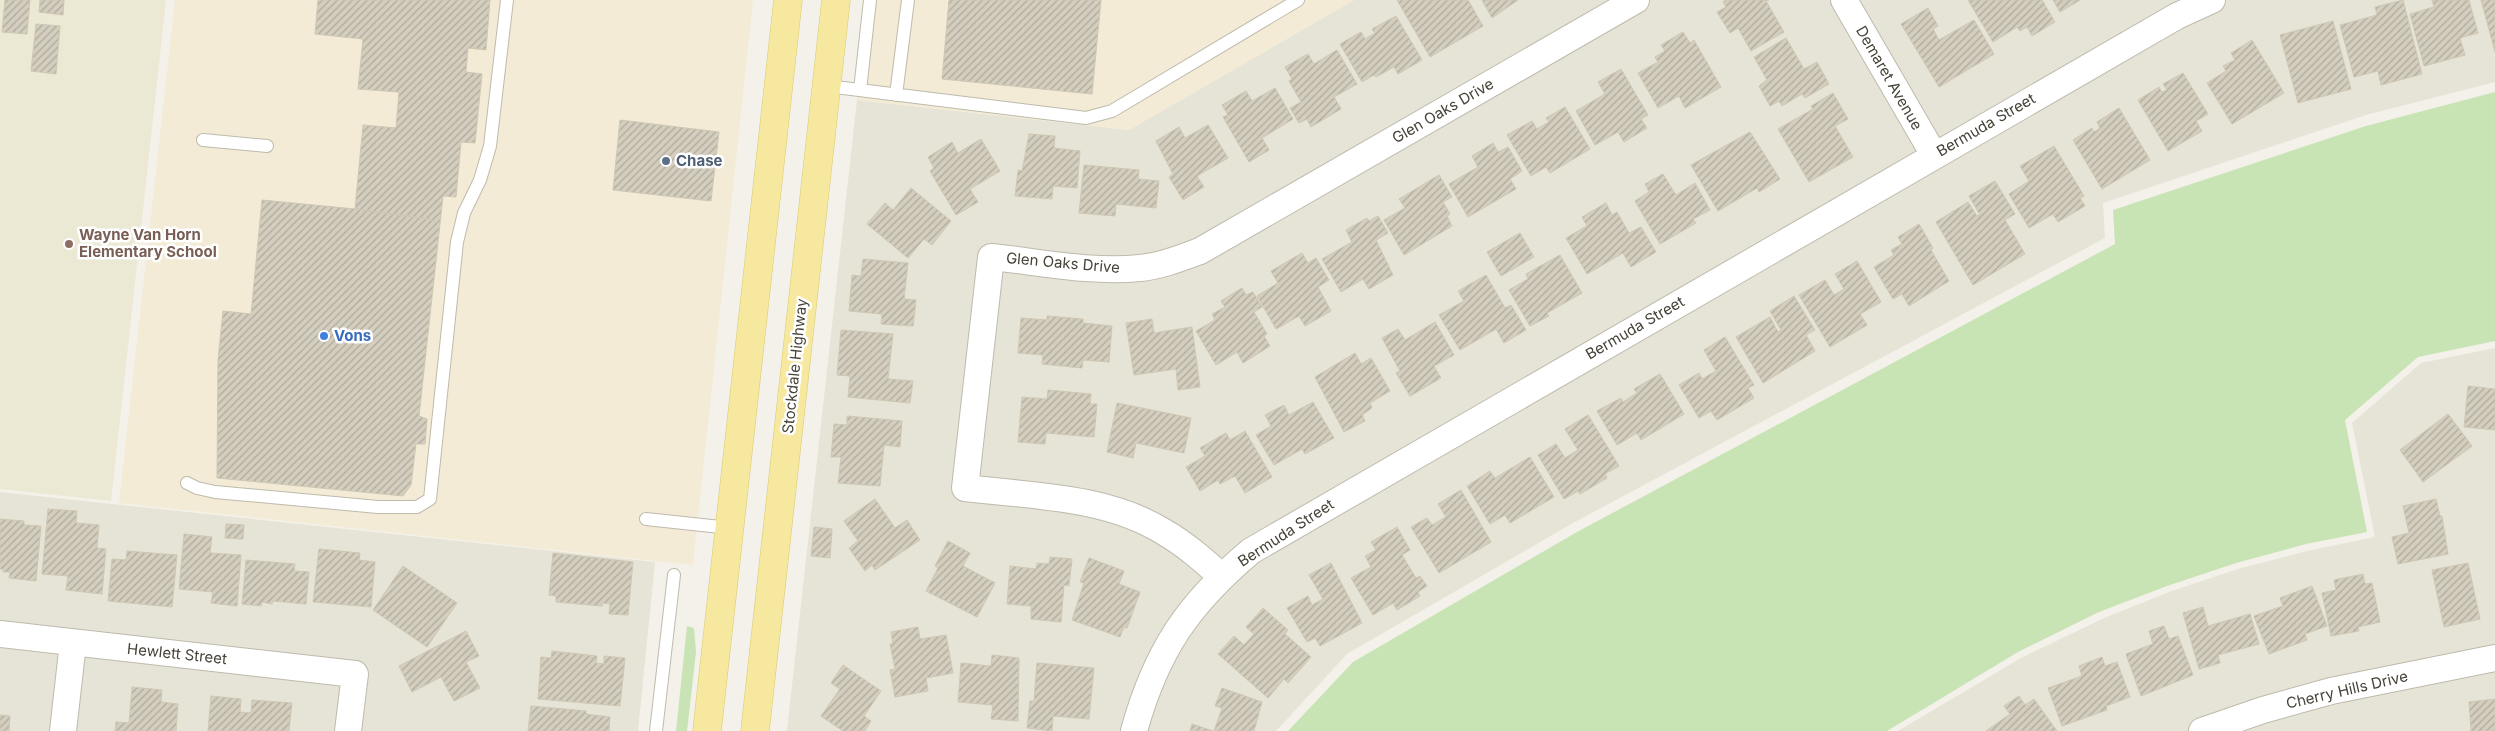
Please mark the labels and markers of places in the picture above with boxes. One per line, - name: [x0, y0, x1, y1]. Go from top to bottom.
- place label: Chase: [676, 151, 723, 170]
- marker: Chase: [660, 155, 672, 167]
- place label: Wayne Van Horn Elementary School: [79, 225, 217, 261]
- marker: Wayne Van Horn Elementary School: [63, 238, 75, 250]
- place label: Vons: [334, 326, 371, 345]
- marker: Vons: [318, 330, 330, 342]

